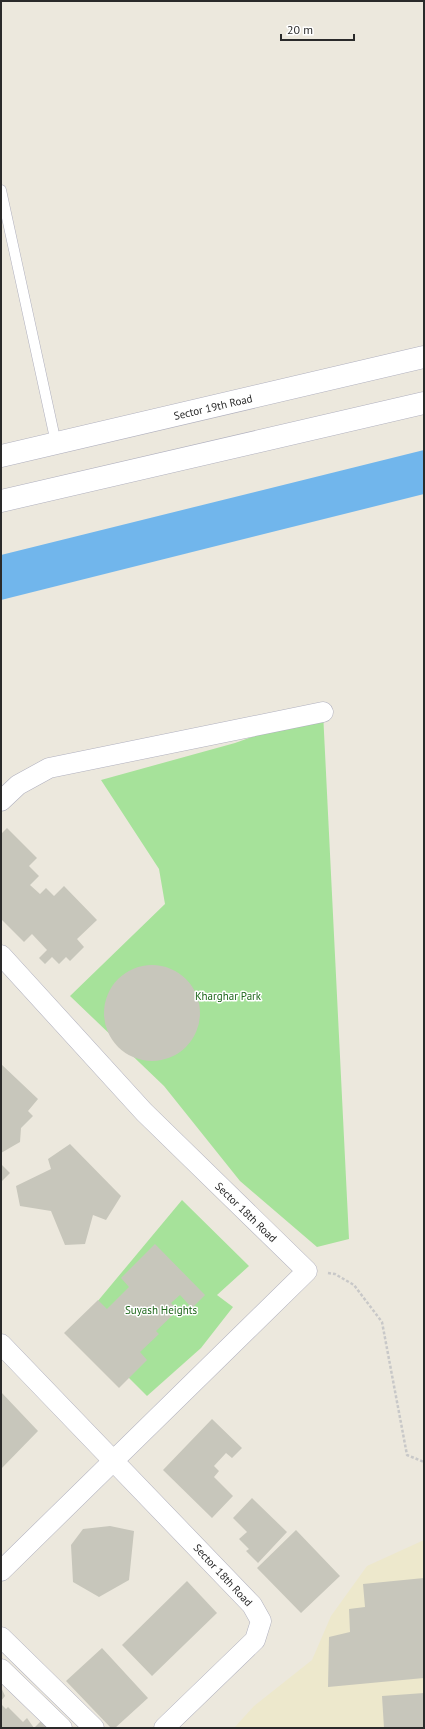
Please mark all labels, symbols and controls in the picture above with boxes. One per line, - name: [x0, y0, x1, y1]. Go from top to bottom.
- scale bar: [281, 16, 354, 42]
- text: 20 m: [287, 22, 313, 37]
- street label: Sector 19th Road: [172, 391, 254, 423]
- park label: Kharghar Park: [195, 989, 262, 1003]
- street label: Sector 18th Road: [212, 1179, 280, 1245]
- park label: Suyash Heights: [125, 1303, 197, 1317]
- street label: Sector 18th Road: [190, 1541, 256, 1609]

